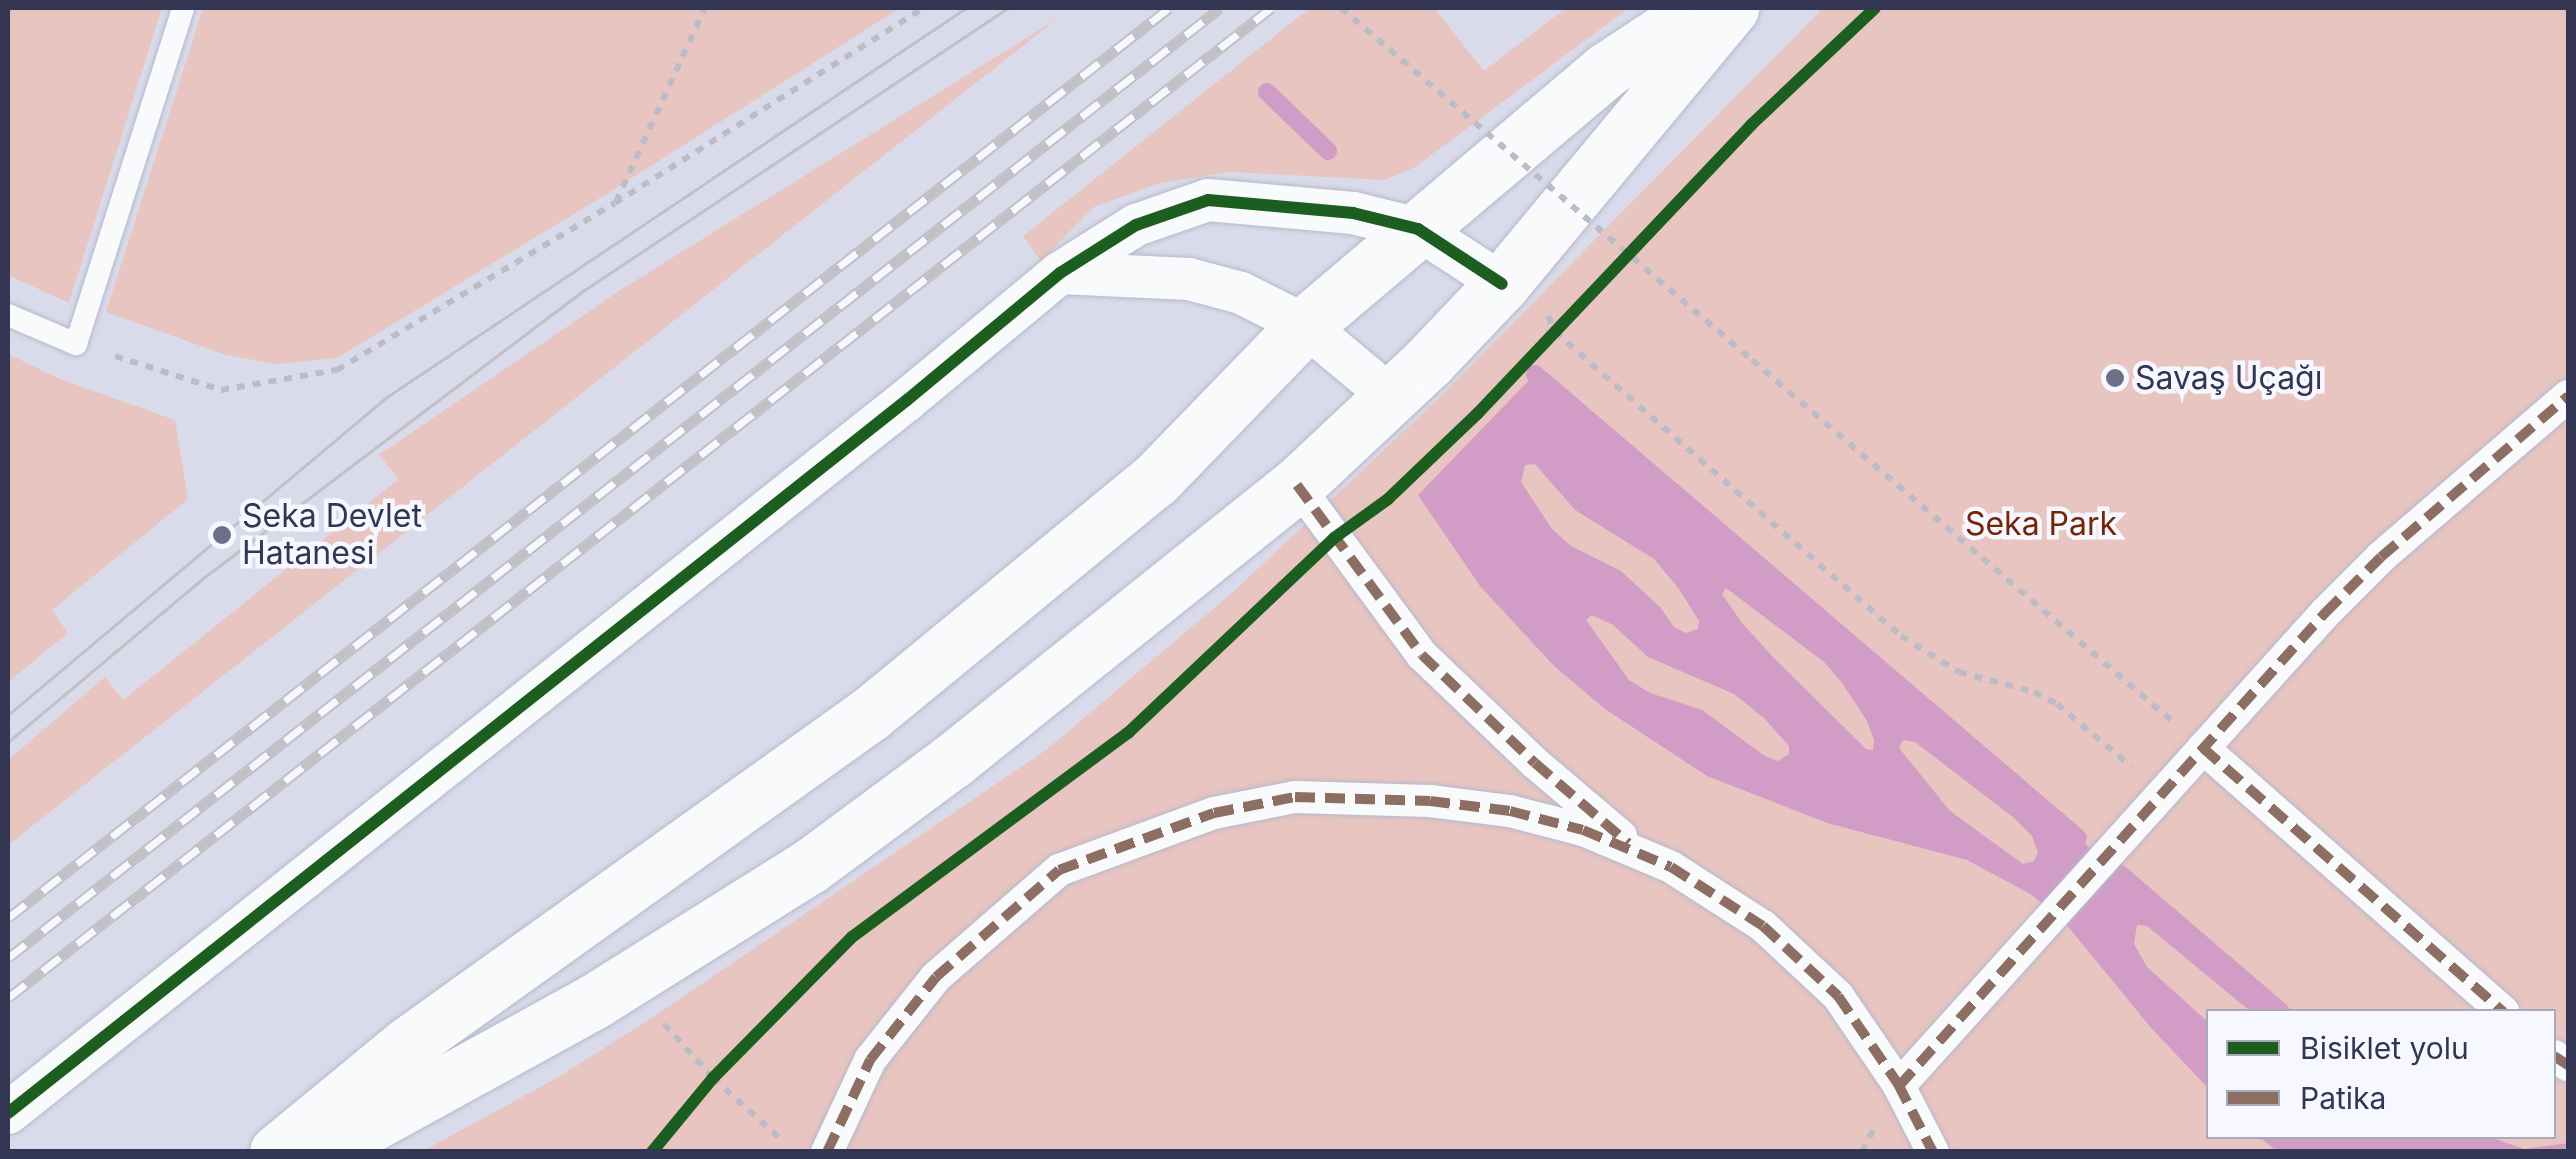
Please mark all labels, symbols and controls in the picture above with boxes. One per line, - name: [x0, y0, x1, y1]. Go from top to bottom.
- place label: Savaş Uçağı: [2135, 359, 2322, 397]
- marker: Savaş Uçağı: [2104, 367, 2126, 389]
- place label: Seka Devlet Hatanesi: [242, 498, 422, 573]
- park label: Seka Park: [1965, 505, 2117, 543]
- marker: Seka Devlet Hatanesi: [211, 524, 233, 546]
- legend: [2206, 1009, 2556, 1139]
- text: Bisiklet yolu: [2300, 1030, 2469, 1066]
- text: Patika: [2300, 1080, 2386, 1116]

